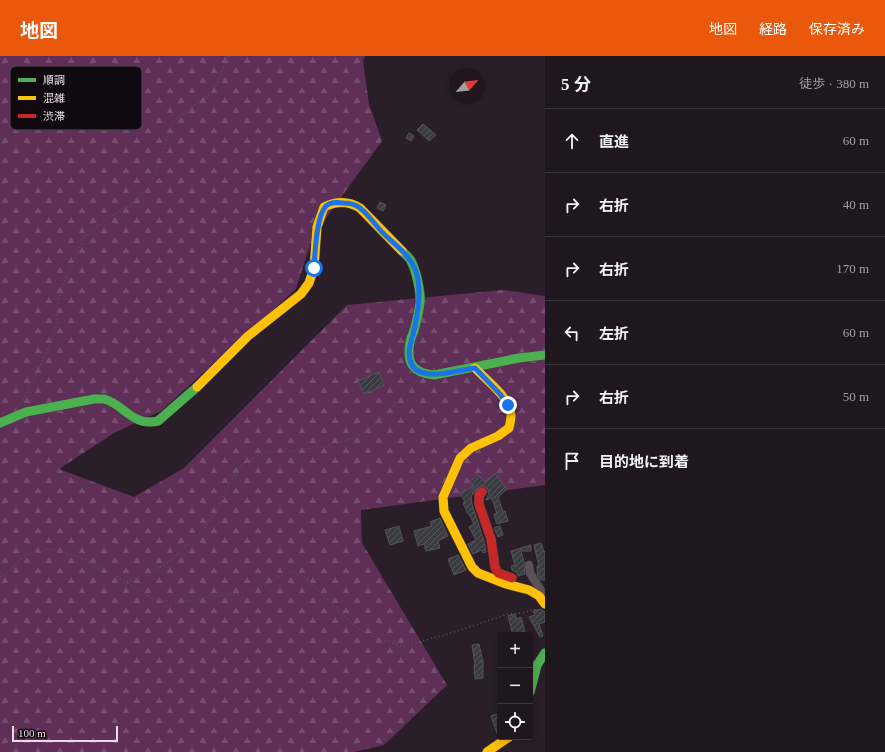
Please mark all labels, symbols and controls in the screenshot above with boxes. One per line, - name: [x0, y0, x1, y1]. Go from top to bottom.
- text: 地図: [20, 20, 58, 41]
- text: 地図: [709, 22, 737, 37]
- text: 経路: [759, 22, 787, 37]
- text: 保存済み: [809, 22, 865, 37]
- legend: [10, 66, 142, 130]
- north arrow: [449, 68, 485, 104]
- text: 順調: [43, 74, 65, 86]
- text: 5 分: [561, 75, 591, 94]
- text: 徒歩 · 380 m: [799, 76, 869, 91]
- text: 混雑: [43, 92, 65, 104]
- text: 渋滞: [43, 110, 65, 122]
- icon: ahead: [561, 130, 583, 152]
- text: 60 m: [843, 133, 869, 148]
- text: 直進: [599, 134, 629, 150]
- icon: right: [561, 194, 583, 216]
- text: 40 m: [843, 197, 869, 212]
- text: 右折: [599, 198, 629, 214]
- icon: right: [561, 258, 583, 280]
- route start: [305, 259, 323, 277]
- text: 170 m: [836, 261, 869, 276]
- text: 右折: [599, 262, 629, 278]
- icon: left: [561, 322, 583, 344]
- text: 60 m: [843, 325, 869, 340]
- text: 左折: [599, 326, 629, 342]
- icon: right: [561, 386, 583, 408]
- text: 50 m: [843, 389, 869, 404]
- text: 右折: [599, 390, 629, 406]
- route end: [499, 396, 517, 414]
- icon: arrive: [561, 450, 583, 472]
- text: 目的地に到着: [599, 454, 689, 470]
- map controls: [497, 632, 533, 740]
- button: +: [497, 632, 533, 668]
- button: −: [497, 668, 533, 704]
- button: locate: [497, 704, 533, 740]
- scale bar: [12, 724, 118, 743]
- text: 100 m: [18, 727, 46, 739]

